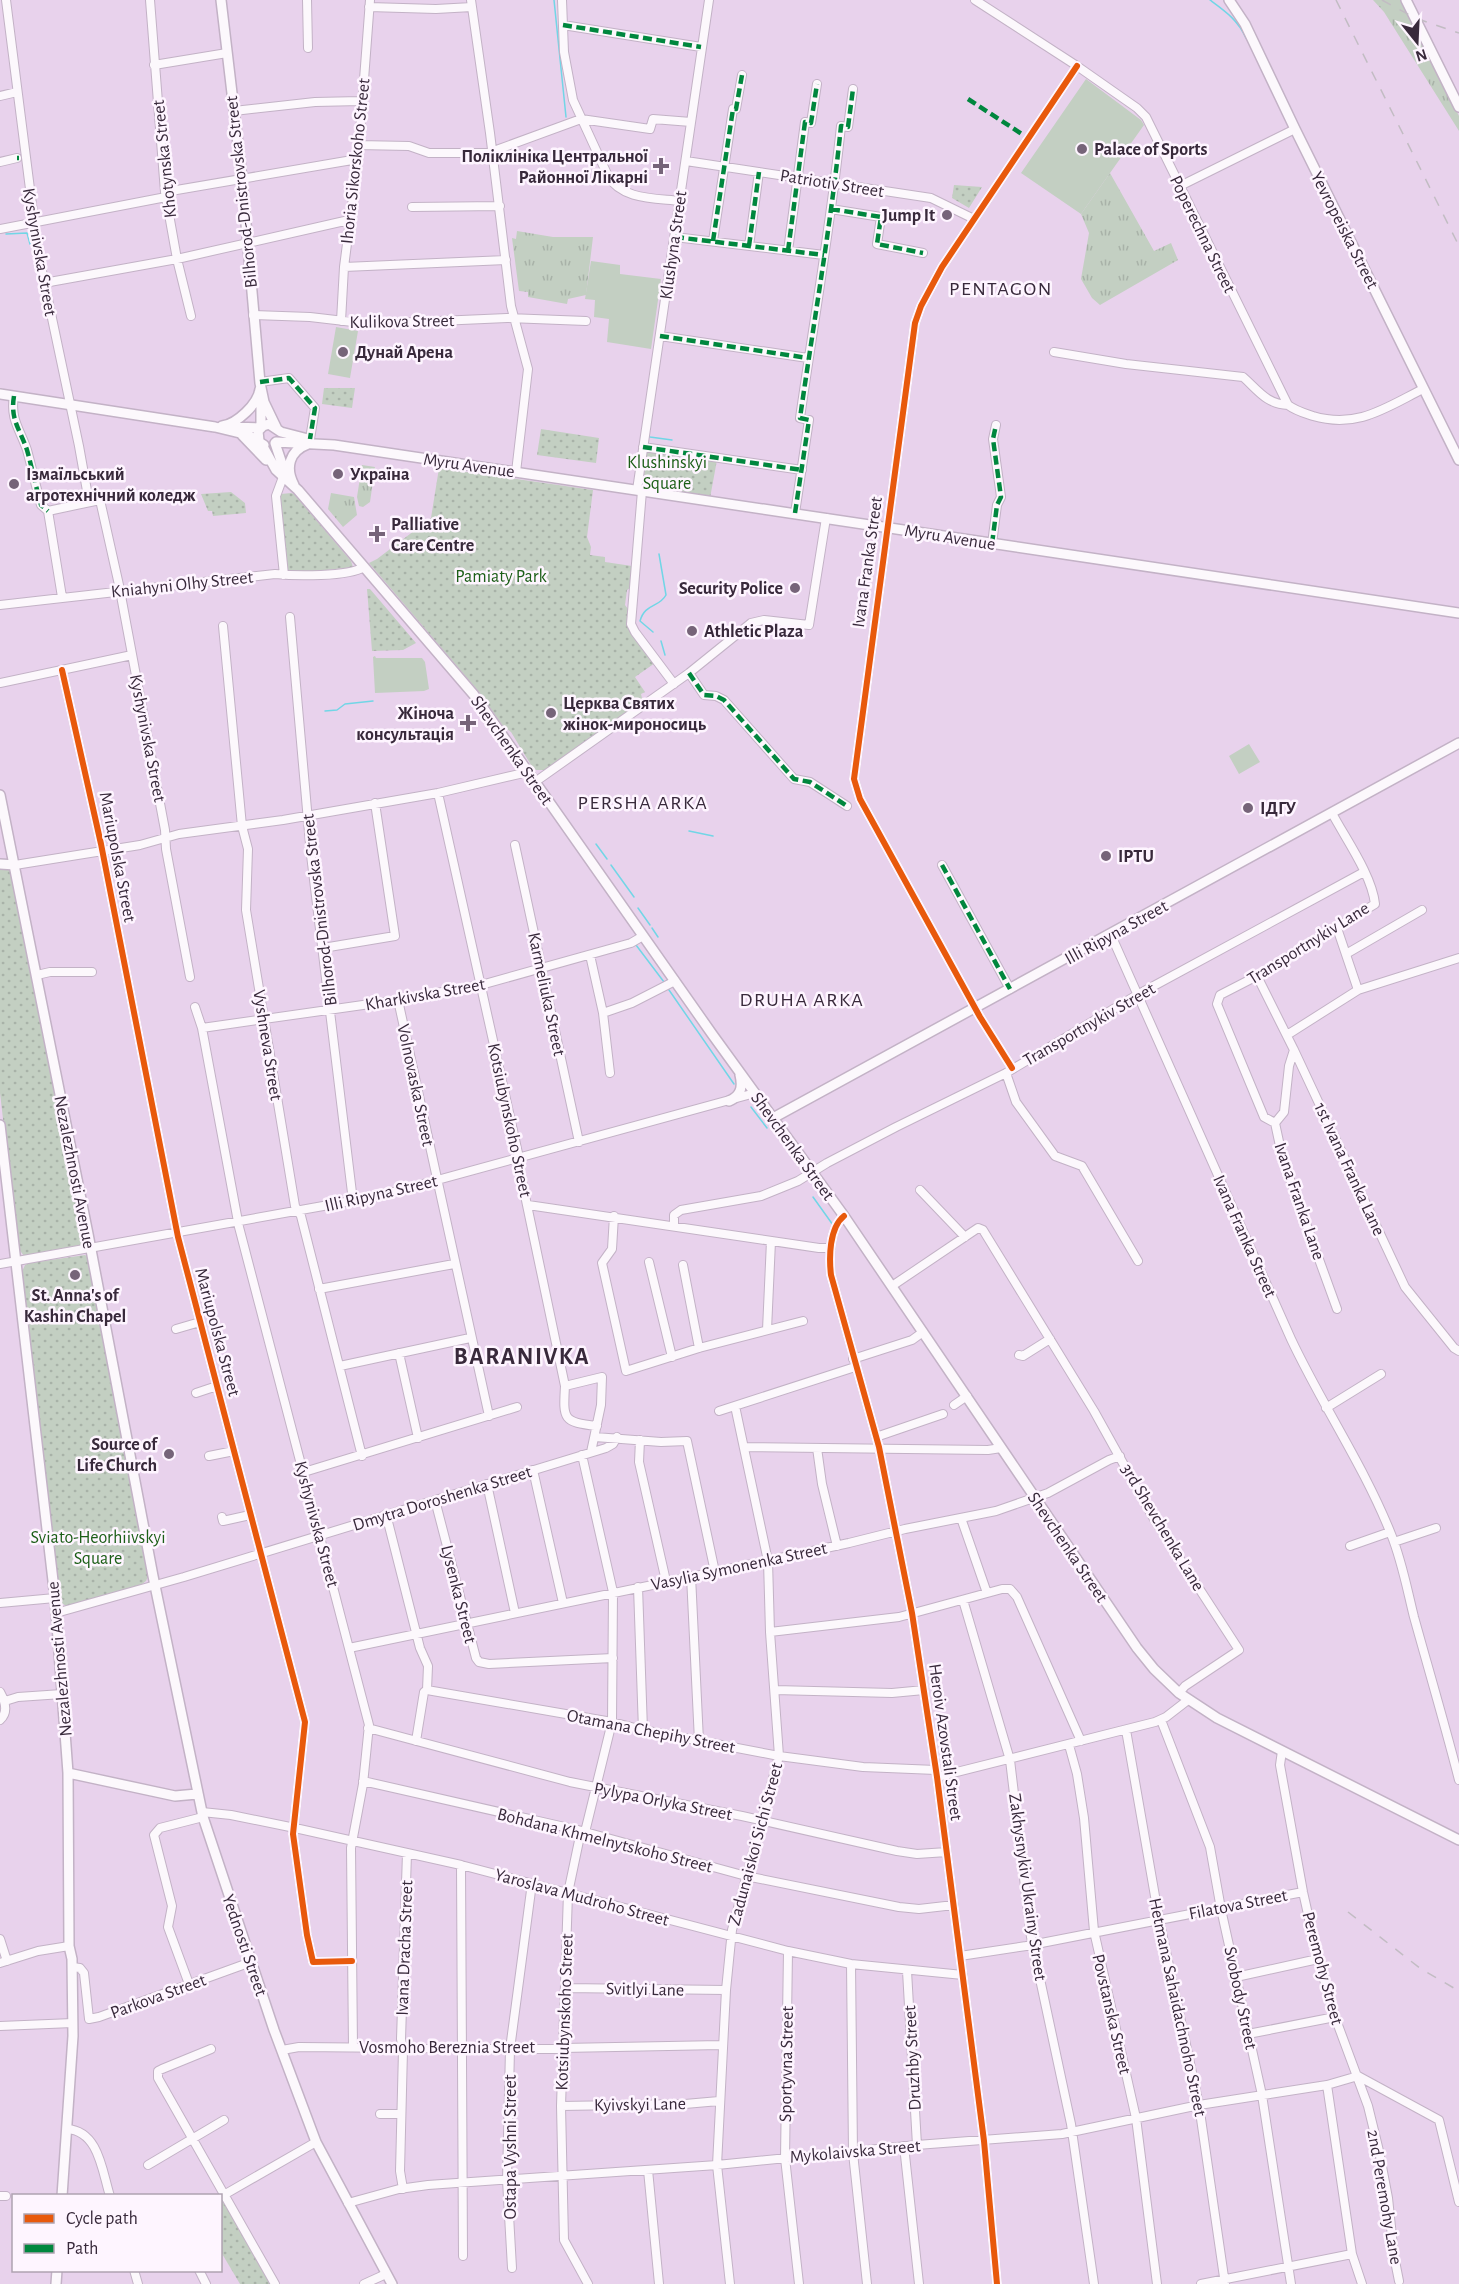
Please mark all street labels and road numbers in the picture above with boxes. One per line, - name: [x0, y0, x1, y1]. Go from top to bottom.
- street label: Ihoria Sikorskoho Street: [338, 77, 374, 245]
- street label: Bilhorod-Dnistrovska Street: [223, 95, 261, 289]
- street label: Khotynska Street: [150, 99, 180, 219]
- street label: Patriotiv Street: [779, 167, 885, 201]
- street label: Yevropeiska Street: [1307, 169, 1381, 292]
- street label: Poperechna Street: [1166, 173, 1238, 296]
- street label: Kyshynivska Street: [19, 187, 59, 318]
- street label: Klushyna Street: [657, 189, 691, 301]
- street label: Kulikova Street: [349, 312, 455, 332]
- street label: Myru Avenue: [422, 451, 516, 481]
- street label: Ivana Franka Street: [850, 495, 886, 629]
- street label: Myru Avenue: [903, 522, 997, 554]
- street label: Kniahyni Olhy Street: [110, 569, 254, 601]
- street label: Kyshynivska Street: [126, 673, 168, 804]
- street label: Shevchenka Street: [467, 693, 556, 809]
- street label: Mariupolska Street: [96, 791, 139, 924]
- street label: Bilhorod-Dnistrovska Street: [299, 813, 341, 1007]
- street label: Illi Ripyna Street: [1062, 897, 1171, 969]
- street label: Transportnykiv Lane: [1245, 899, 1373, 989]
- street label: Karmeliuka Street: [524, 931, 568, 1058]
- street label: Kharkivska Street: [364, 976, 487, 1014]
- street label: Transportnykiv Street: [1021, 980, 1159, 1070]
- street label: Vyshneva Street: [249, 989, 285, 1102]
- street label: Volnovaska Street: [393, 1023, 437, 1148]
- street label: Kotsiubynskoho Street: [484, 1041, 534, 1199]
- street label: Shevchenka Street: [747, 1089, 837, 1204]
- street label: Nezalezhnosti Avenue: [50, 1094, 98, 1250]
- street label: 1st Ivana Franka Lane: [1310, 1100, 1388, 1239]
- street label: Ivana Franka Lane: [1271, 1140, 1328, 1262]
- street label: Illi Ripyna Street: [323, 1172, 439, 1216]
- street label: Ivana Franka Street: [1209, 1172, 1279, 1301]
- street label: Mariupolska Street: [191, 1266, 243, 1399]
- street label: Kyshynivska Street: [291, 1459, 342, 1590]
- street label: 3rd Shevchenka Lane: [1117, 1461, 1207, 1594]
- street label: Dmytra Doroshenka Street: [351, 1463, 534, 1535]
- street label: Shevchenka Street: [1024, 1489, 1111, 1606]
- street label: Vasylia Symonenka Street: [650, 1539, 829, 1594]
- street label: Lysenka Street: [437, 1543, 479, 1645]
- street label: Nezalezhnosti Avenue: [44, 1581, 76, 1737]
- street label: Heroiv Azovstali Street: [925, 1662, 965, 1822]
- street label: Otamana Chepihy Street: [565, 1707, 737, 1757]
- street label: Zadunaiskoi Sichi Street: [726, 1761, 786, 1928]
- street label: Pylypa Orlyka Street: [592, 1780, 734, 1824]
- street label: Zakhysnykiv Ukrainy Street: [1005, 1792, 1049, 1982]
- street label: Bohdana Khmelnytskoho Street: [495, 1805, 715, 1877]
- street label: Yaroslava Mudroho Street: [493, 1866, 671, 1930]
- street label: Ivana Dracha Street: [394, 1880, 416, 2016]
- street label: Filatova Street: [1187, 1887, 1289, 1923]
- street label: Yednosti Street: [218, 1892, 270, 1999]
- street label: Hetmana Sahaidachnoho Street: [1145, 1896, 1209, 2118]
- street label: Peremohy Street: [1298, 1910, 1346, 2027]
- street label: Kotsiubynskoho Street: [553, 1933, 577, 2091]
- street label: Svobody Street: [1220, 1945, 1260, 2052]
- street label: Povstanska Street: [1088, 1952, 1134, 2076]
- street label: Parkova Street: [108, 1971, 209, 2023]
- street label: Svitlyi Lane: [606, 1980, 684, 2000]
- street label: Druzhby Street: [901, 2005, 925, 2111]
- street label: Sportyvna Street: [777, 2006, 797, 2122]
- street label: Vosmoho Bereznia Street: [359, 2039, 535, 2057]
- street label: Ostapa Vyshni Street: [502, 2074, 520, 2219]
- street label: Kyivskyi Lane: [594, 2095, 686, 2115]
- street label: 2nd Peremohy Lane: [1363, 2128, 1405, 2266]
- street label: Mykolaivska Street: [789, 2137, 921, 2167]

